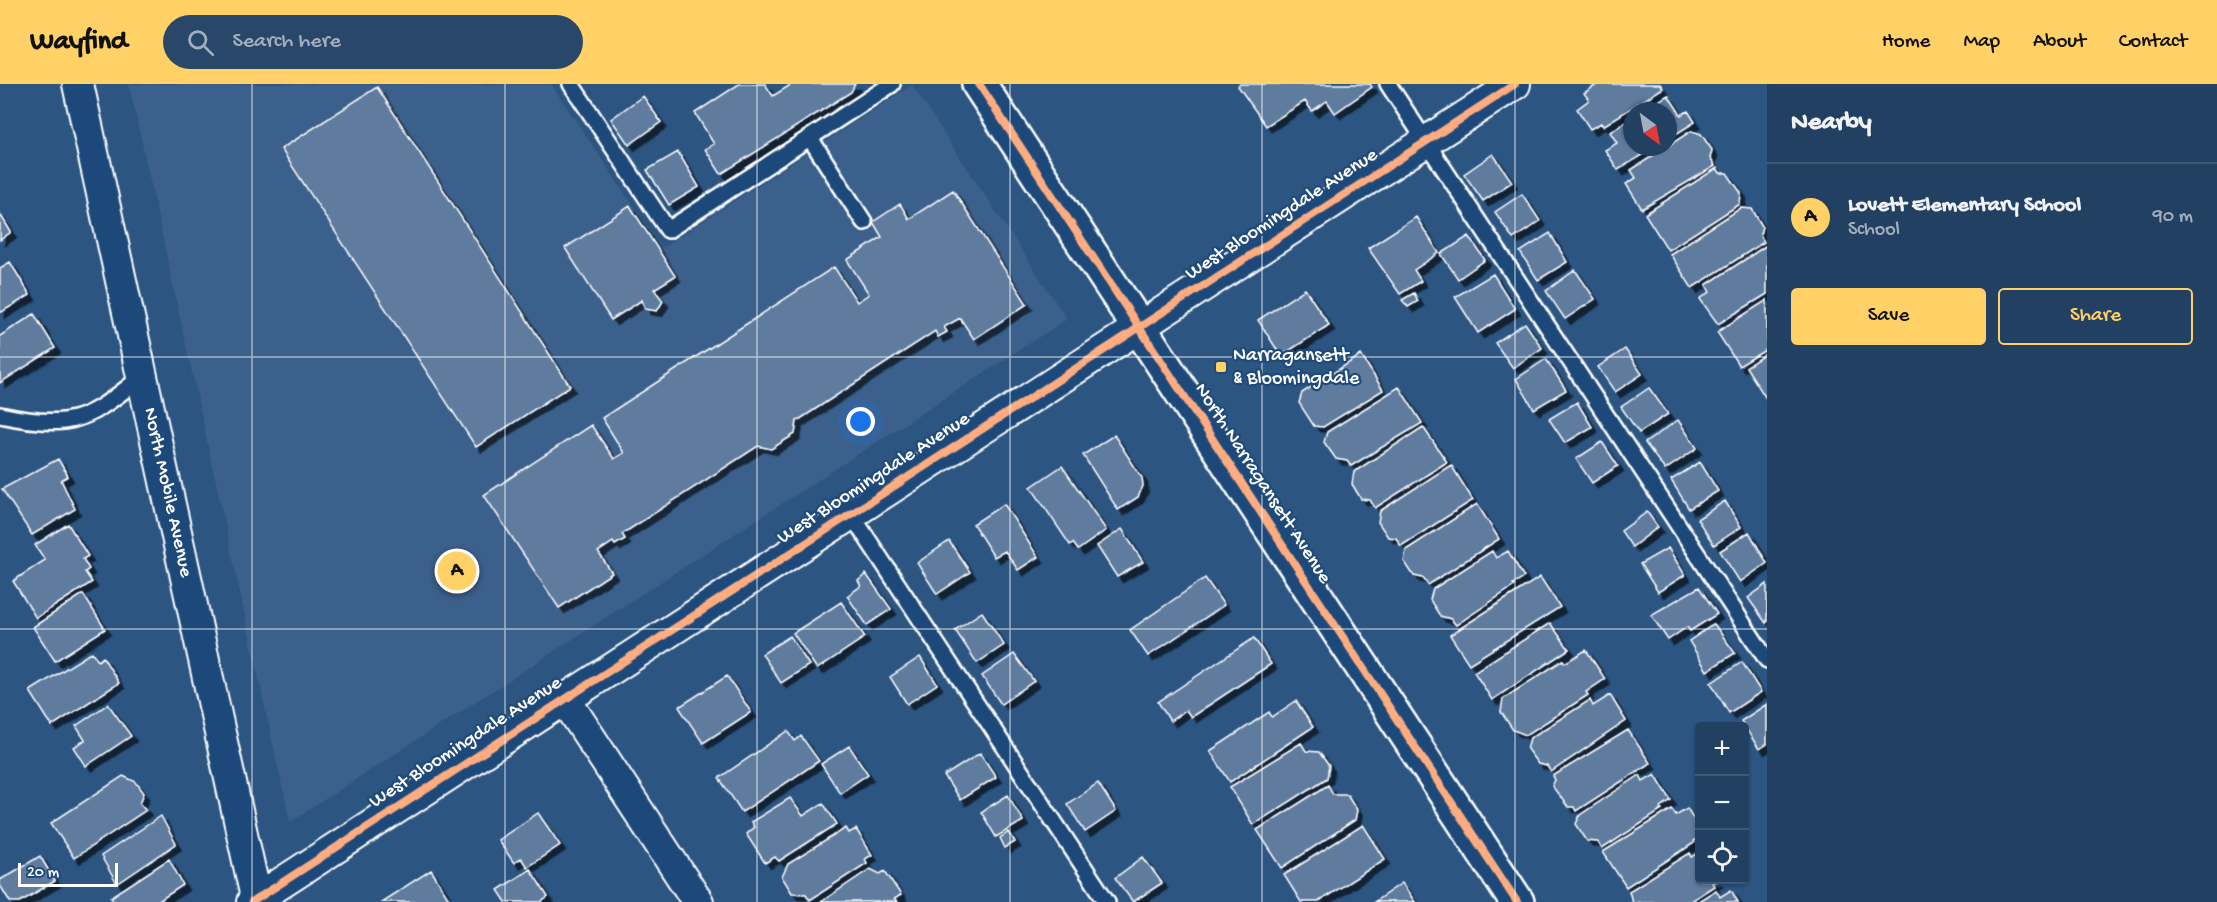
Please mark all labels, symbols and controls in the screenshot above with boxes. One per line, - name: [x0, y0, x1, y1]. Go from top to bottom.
- search box: [163, 15, 583, 69]
- text: Wayfind: [30, 26, 127, 59]
- icon: search: [184, 26, 217, 59]
- text: Search here: [232, 29, 341, 55]
- text: Home: [1882, 30, 1930, 55]
- text: Map: [1963, 30, 2000, 55]
- text: About: [2033, 30, 2086, 55]
- text: Contact: [2119, 30, 2187, 55]
- north arrow: [1623, 102, 1677, 156]
- text: Nearby: [1791, 108, 1872, 139]
- street label: West Bloomingdale Avenue: [1181, 144, 1383, 286]
- text: Lovett Elementary School: [1848, 193, 2081, 219]
- text: A: [1805, 206, 1816, 229]
- text: 90 m: [2153, 206, 2193, 229]
- text: School: [1848, 219, 1900, 242]
- button: Save: [1791, 288, 1986, 345]
- button: Share: [1998, 288, 2193, 345]
- place label: Narragansett & Bloomingdale: [1233, 345, 1360, 391]
- marker: Narragansett & Bloomingdale: [1214, 360, 1228, 374]
- street label: North Narragansett Avenue: [1189, 379, 1336, 589]
- street label: North Mobile Avenue: [138, 405, 197, 580]
- your location: [846, 407, 875, 436]
- street label: West Bloomingdale Avenue: [773, 408, 975, 550]
- pin: A: [438, 548, 476, 594]
- street label: West Bloomingdale Avenue: [365, 672, 567, 814]
- map controls: [1695, 722, 1749, 884]
- button: +: [1695, 722, 1749, 776]
- button: −: [1695, 776, 1749, 830]
- button: locate: [1695, 830, 1749, 884]
- scale bar: [18, 860, 118, 888]
- text: 20 m: [27, 864, 59, 883]

